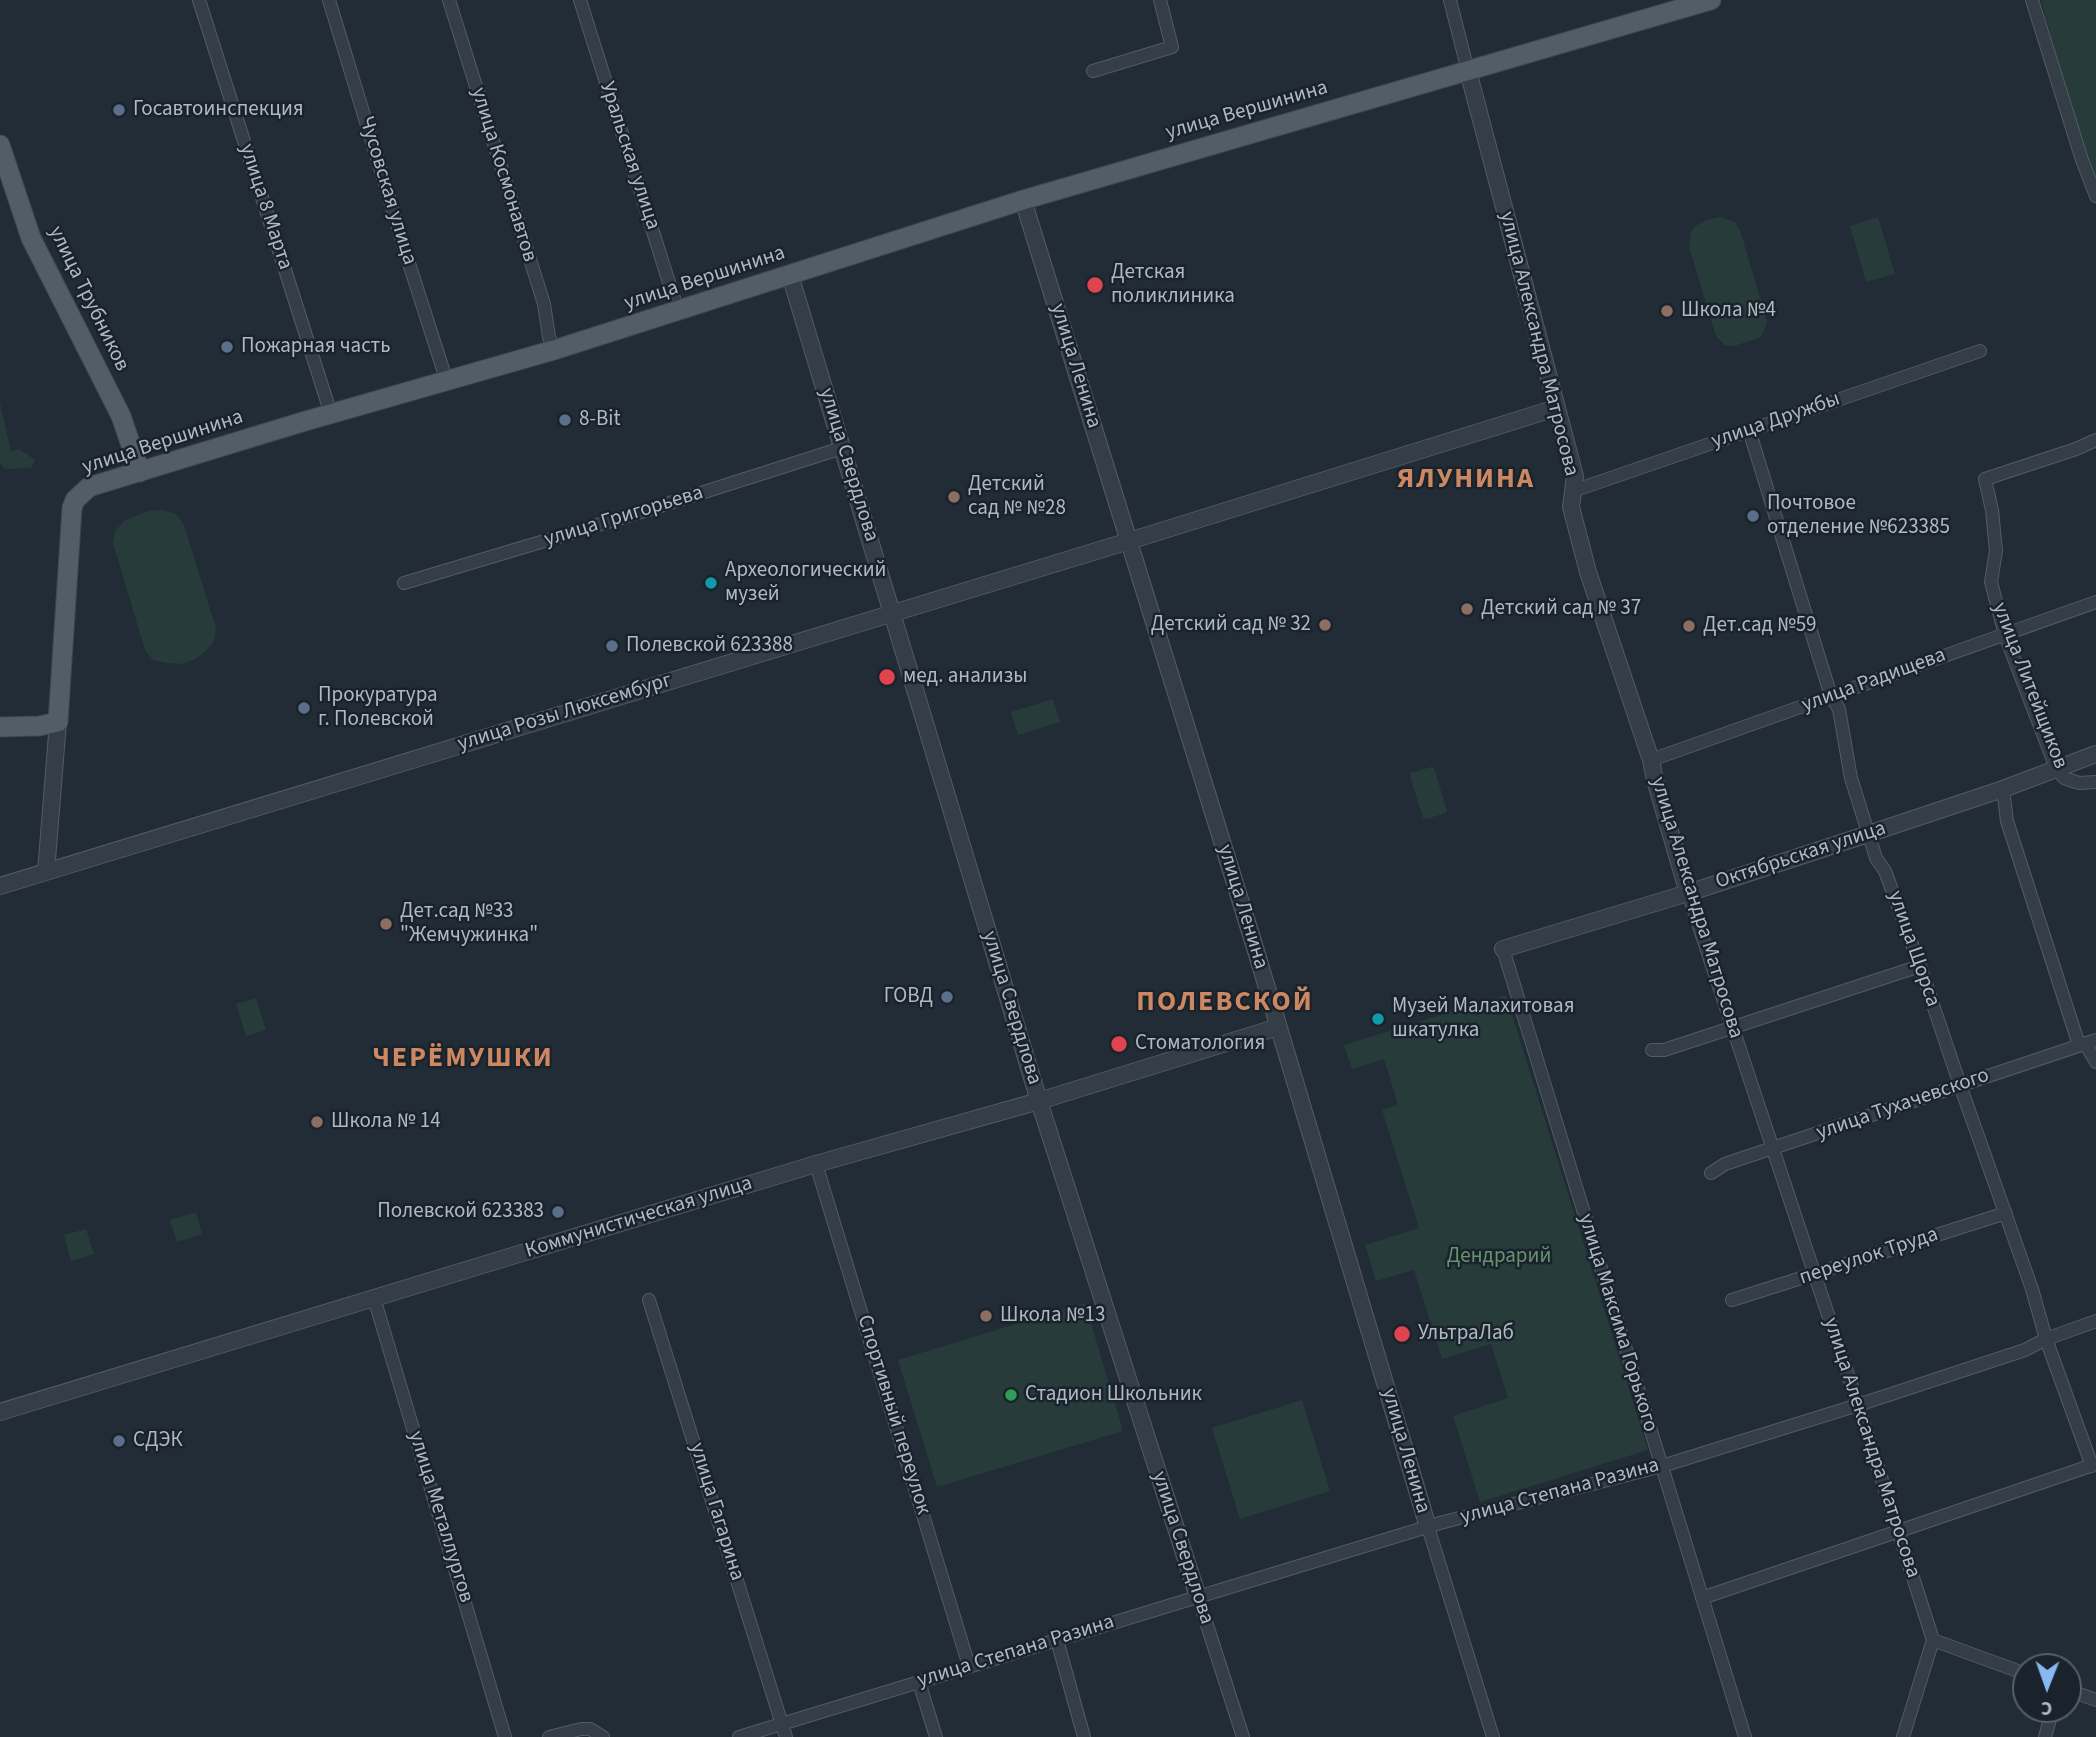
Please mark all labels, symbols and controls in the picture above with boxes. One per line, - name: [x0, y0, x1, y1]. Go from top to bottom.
- street label: улица Вершинина: [1163, 76, 1331, 146]
- street label: Уральская улица: [593, 79, 665, 233]
- street label: улица Космонавтов: [465, 85, 541, 265]
- place label: Госавтоинспекция: [133, 97, 304, 123]
- marker: Госавтоинспекция: [111, 102, 127, 118]
- street label: Чусовская улица: [352, 114, 422, 268]
- street label: улица 8 Марта: [233, 141, 297, 273]
- street label: улица Александра Матросова: [1493, 209, 1583, 479]
- street label: улица Трубников: [42, 222, 134, 376]
- street label: улица Вершинина: [622, 241, 788, 317]
- place label: Детская поликлиника: [1111, 260, 1235, 310]
- marker: Детская поликлиника: [1085, 275, 1105, 295]
- place label: Школа №4: [1681, 298, 1776, 324]
- street label: улица Ленина: [1044, 301, 1106, 431]
- marker: Школа №4: [1659, 303, 1675, 319]
- place label: Пожарная часть: [241, 334, 390, 360]
- marker: Пожарная часть: [219, 339, 235, 355]
- street label: улица Свердлова: [813, 385, 883, 545]
- street label: улица Дружбы: [1708, 387, 1844, 455]
- street label: улица Вершинина: [80, 405, 246, 481]
- place label: 8-Bit: [579, 407, 621, 433]
- marker: 8-Bit: [557, 412, 573, 428]
- district label: ЯЛУНИНА: [1398, 464, 1534, 498]
- place label: Детский сад № №28: [968, 472, 1066, 522]
- street label: улица Григорьева: [542, 481, 706, 553]
- marker: Детский сад № №28: [946, 489, 962, 505]
- place label: Почтовое отделение №623385: [1767, 491, 1950, 541]
- marker: Почтовое отделение №623385: [1745, 508, 1761, 524]
- place label: Археологический музей: [725, 558, 886, 608]
- marker: Археологический музей: [703, 575, 719, 591]
- place label: Детский сад № 37: [1481, 596, 1641, 622]
- street label: улица Литейщиков: [1986, 599, 2072, 773]
- marker: Детский сад № 37: [1459, 601, 1475, 617]
- place label: Детский сад № 32: [1151, 612, 1311, 638]
- place label: Дет.сад №59: [1703, 613, 1817, 639]
- marker: Детский сад № 32: [1317, 617, 1333, 633]
- marker: Дет.сад №59: [1681, 618, 1697, 634]
- place label: Полевской 623388: [626, 633, 793, 659]
- marker: Полевской 623388: [604, 638, 620, 654]
- street label: улица Радищева: [1798, 643, 1950, 719]
- place label: мед. анализы: [903, 664, 1027, 690]
- marker: мед. анализы: [877, 667, 897, 687]
- street label: улица Розы Люксембург: [455, 668, 675, 758]
- place label: Прокуратура г. Полевской: [318, 683, 438, 733]
- marker: Прокуратура г. Полевской: [296, 700, 312, 716]
- street label: улица Александра Матросова: [1644, 774, 1748, 1042]
- street label: Октябрьская улица: [1713, 817, 1889, 895]
- street label: улица Ленина: [1211, 842, 1273, 972]
- street label: улица Щорса: [1881, 888, 1945, 1010]
- place label: Дет.сад №33 "Жемчужинка": [400, 899, 538, 949]
- marker: Дет.сад №33 "Жемчужинка": [378, 916, 394, 932]
- street label: улица Свердлова: [976, 928, 1046, 1088]
- place label: ГОВД: [884, 984, 933, 1010]
- district label: ПОЛЕВСКОЙ: [1137, 987, 1313, 1021]
- marker: ГОВД: [939, 989, 955, 1005]
- place label: Музей Малахитовая шкатулка: [1392, 994, 1574, 1044]
- marker: Музей Малахитовая шкатулка: [1370, 1011, 1386, 1027]
- place label: Стоматология: [1135, 1031, 1265, 1057]
- marker: Стоматология: [1109, 1034, 1129, 1054]
- district label: ЧЕРЁМУШКИ: [373, 1043, 553, 1077]
- street label: улица Тухачевского: [1813, 1064, 1993, 1146]
- place label: Школа № 14: [331, 1109, 441, 1135]
- marker: Школа № 14: [309, 1114, 325, 1130]
- street label: Коммунистическая улица: [523, 1171, 755, 1265]
- place label: Полевской 623383: [377, 1199, 544, 1225]
- marker: Полевской 623383: [550, 1204, 566, 1220]
- street label: улица Максима Горького: [1572, 1211, 1662, 1435]
- street label: переулок Труда: [1796, 1223, 1942, 1291]
- park label: Дендрарий: [1447, 1244, 1551, 1270]
- place label: Школа №13: [1000, 1303, 1105, 1329]
- marker: Школа №13: [978, 1308, 994, 1324]
- street label: Спортивный переулок: [851, 1312, 935, 1518]
- street label: улица Александра Матросова: [1817, 1315, 1925, 1581]
- place label: УльтраЛаб: [1418, 1321, 1514, 1347]
- marker: УльтраЛаб: [1392, 1324, 1412, 1344]
- place label: Стадион Школьник: [1025, 1382, 1202, 1408]
- street label: улица Ленина: [1375, 1386, 1435, 1516]
- marker: Стадион Школьник: [1003, 1387, 1019, 1403]
- place label: СДЭК: [133, 1428, 183, 1454]
- street label: улица Металлургов: [402, 1428, 478, 1606]
- marker: СДЭК: [111, 1433, 127, 1449]
- street label: улица Гагарина: [683, 1440, 749, 1584]
- street label: улица Степана Разина: [1458, 1453, 1662, 1531]
- street label: улица Свердлова: [1145, 1468, 1219, 1628]
- street label: улица Степана Разина: [914, 1610, 1118, 1694]
- north arrow: [2012, 1653, 2082, 1723]
- text: С: [2041, 1694, 2052, 1721]

